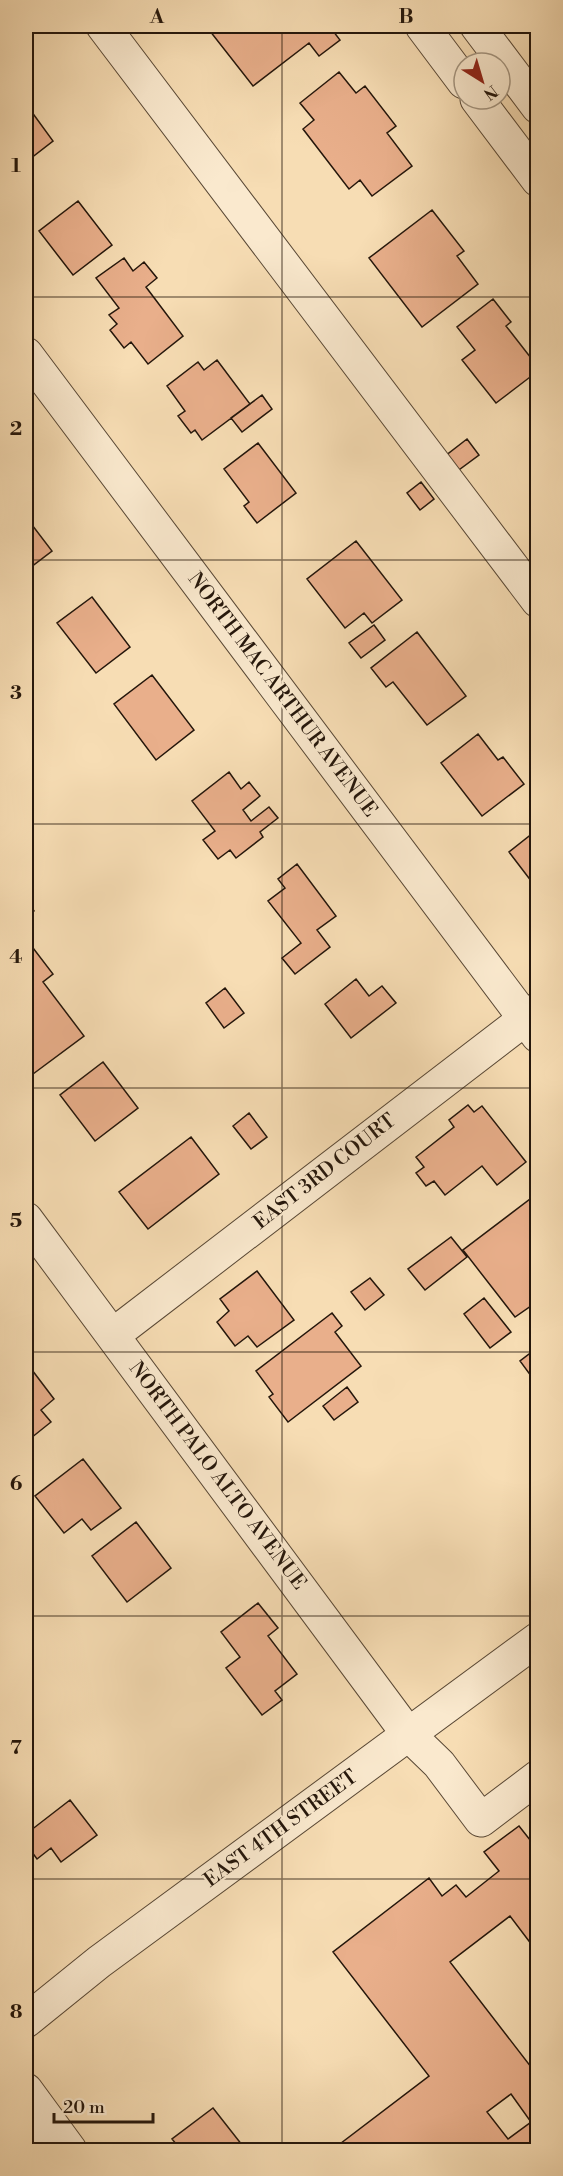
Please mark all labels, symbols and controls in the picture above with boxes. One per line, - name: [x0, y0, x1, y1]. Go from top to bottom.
- text: A: [149, 5, 165, 30]
- text: B: [398, 5, 414, 30]
- north arrow: [452, 51, 512, 111]
- text: N: [479, 80, 501, 104]
- text: 1: [11, 154, 21, 179]
- text: 2: [10, 417, 22, 442]
- street label: NORTH MAC ARTHUR AVENUE: [182, 568, 382, 822]
- text: 3: [10, 681, 22, 706]
- text: 4: [9, 945, 23, 970]
- street label: EAST 3RD COURT: [249, 1109, 401, 1235]
- text: 5: [10, 1209, 22, 1234]
- street label: NORTH PALO ALTO AVENUE: [123, 1357, 311, 1595]
- text: 6: [10, 1472, 23, 1497]
- text: 7: [10, 1736, 22, 1761]
- street label: EAST 4TH STREET: [199, 1765, 363, 1893]
- text: 8: [10, 2000, 23, 2025]
- scale bar: [54, 2086, 153, 2124]
- text: 20 m: [63, 2096, 105, 2119]

